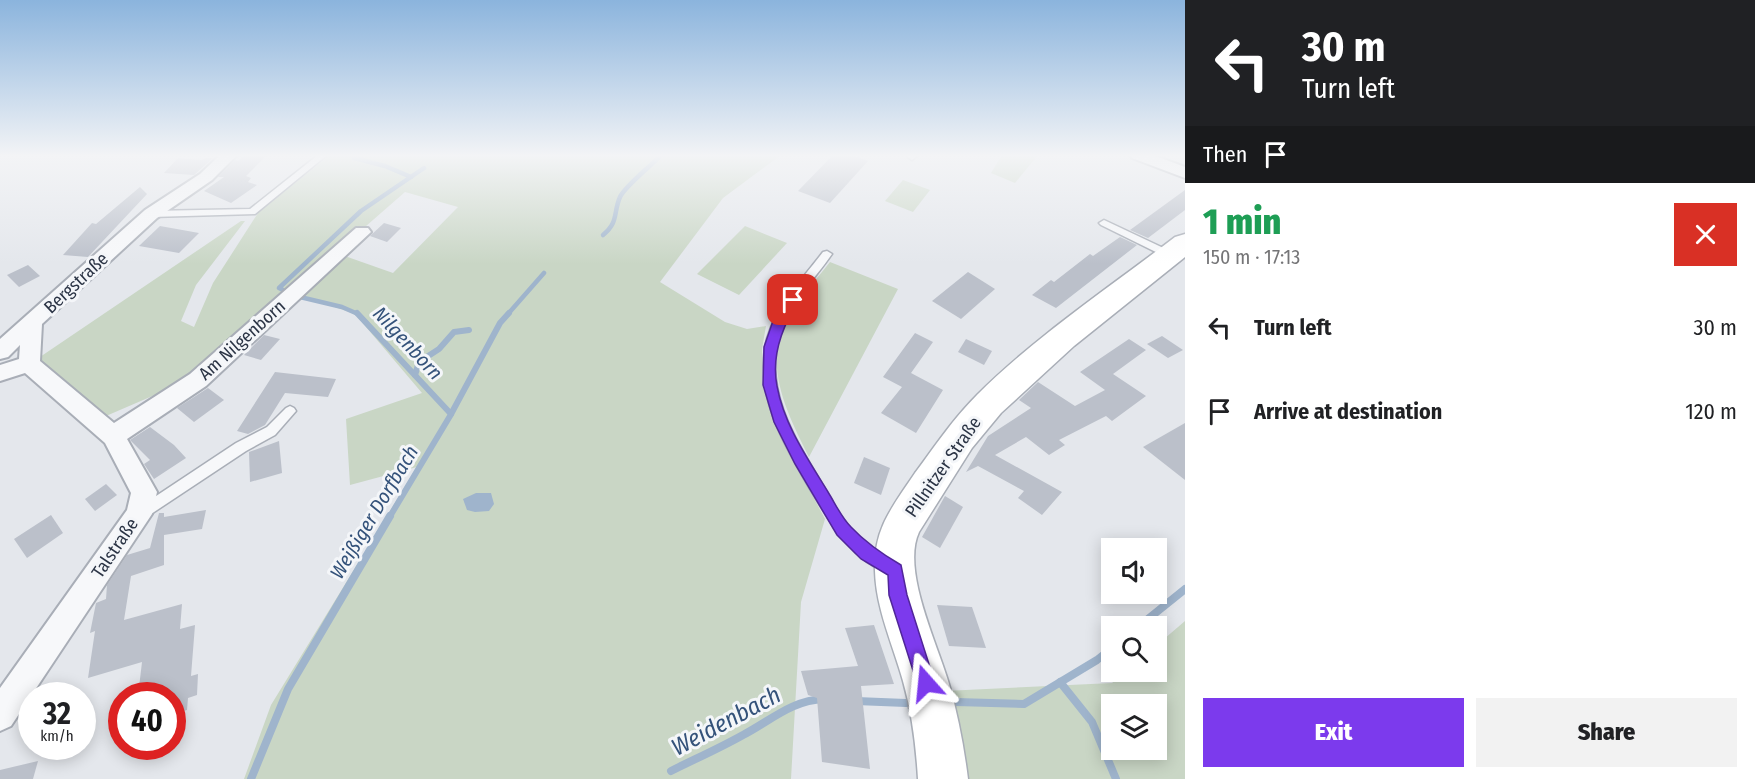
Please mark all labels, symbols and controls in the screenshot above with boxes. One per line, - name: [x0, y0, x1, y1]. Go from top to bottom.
- text: 30 m: [1302, 22, 1386, 72]
- icon: left: [1203, 24, 1281, 102]
- text: Turn left: [1302, 73, 1395, 105]
- icon: arrive: [1259, 138, 1292, 171]
- text: Then: [1203, 141, 1247, 168]
- text: 1 min: [1203, 200, 1281, 244]
- button: close: [1674, 203, 1737, 266]
- text: 150 m · 17:13: [1203, 245, 1300, 269]
- street label: Bergstraße: [39, 248, 113, 318]
- pin: [767, 274, 818, 325]
- icon: arrive: [776, 283, 809, 316]
- street label: Am Nilgenborn: [194, 295, 290, 385]
- water label: Nilgenborn: [368, 301, 448, 385]
- icon: left: [1203, 311, 1236, 344]
- text: Turn left: [1254, 314, 1332, 341]
- text: 30 m: [1694, 314, 1737, 341]
- icon: arrive: [1203, 395, 1236, 428]
- text: Arrive at destination: [1254, 398, 1442, 425]
- text: 120 m: [1685, 398, 1737, 425]
- street label: Pillnitzer Straße: [900, 412, 986, 521]
- water label: Weißiger Dorfbach: [325, 441, 423, 583]
- street label: Talstraße: [87, 514, 143, 582]
- map controls: [1101, 538, 1167, 760]
- button: sound: [1101, 538, 1167, 604]
- button: search: [1101, 616, 1167, 682]
- position arrow: [894, 651, 958, 715]
- water label: Weidenbach: [667, 681, 785, 761]
- speed limit sign: 40: [108, 682, 186, 760]
- button: layers: [1101, 694, 1167, 760]
- text: 32: [43, 696, 71, 732]
- button: Exit: [1203, 698, 1464, 767]
- button: Share: [1476, 698, 1737, 767]
- text: km/h: [40, 727, 74, 745]

